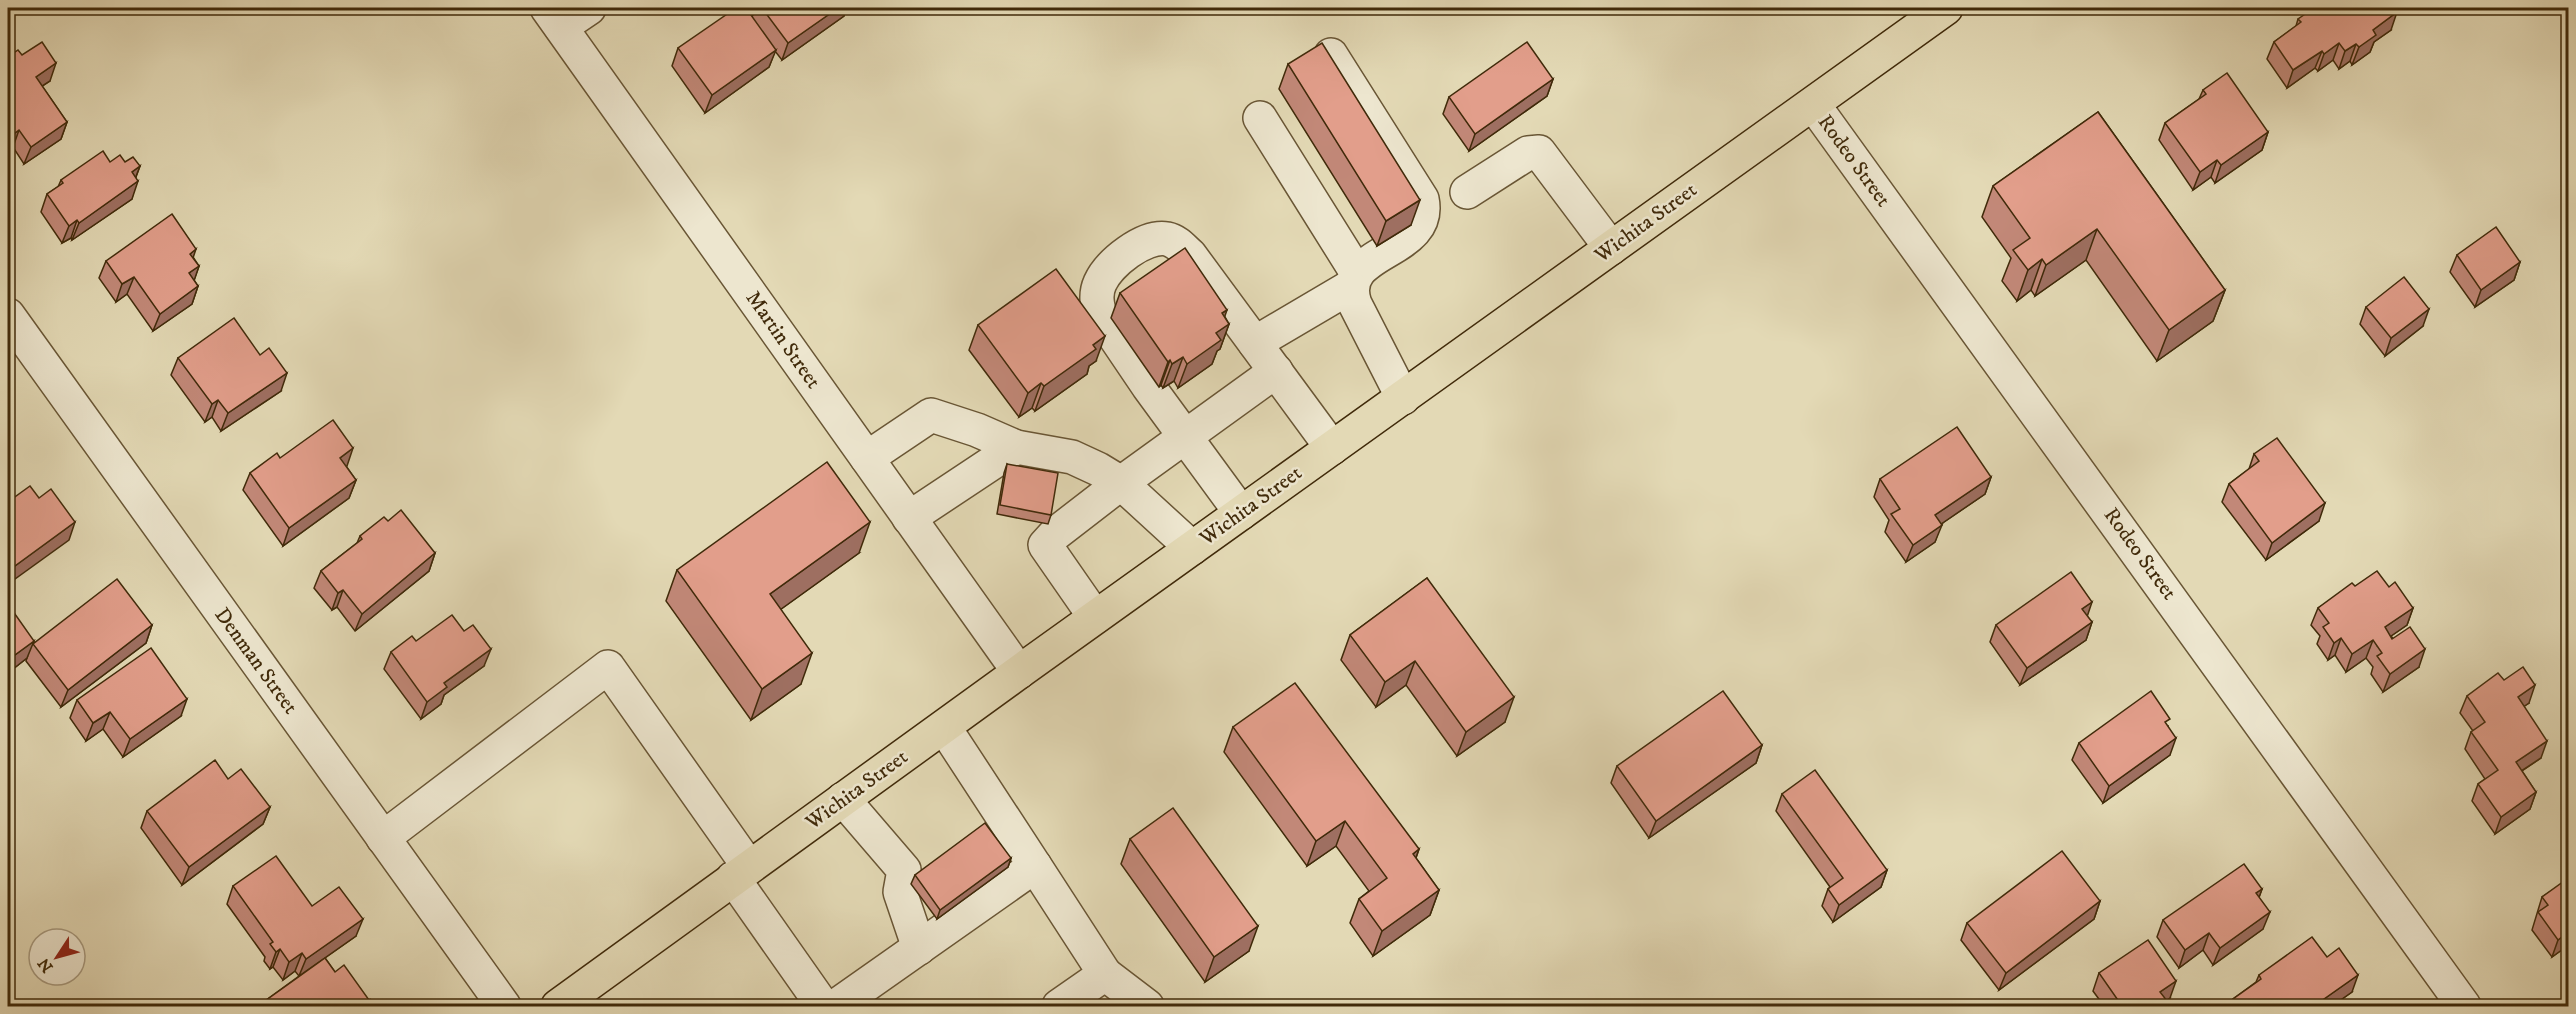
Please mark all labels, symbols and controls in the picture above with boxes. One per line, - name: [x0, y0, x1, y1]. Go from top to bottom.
- street label: Rodeo Street: [1812, 110, 1896, 212]
- street label: Wichita Street: [1589, 177, 1702, 269]
- street label: Martin Street: [740, 286, 826, 394]
- street label: Wichita Street: [1194, 460, 1307, 552]
- street label: Rodeo Street: [2098, 503, 2182, 605]
- street label: Denman Street: [209, 603, 303, 719]
- street label: Wichita Street: [800, 744, 913, 836]
- north arrow: [27, 927, 87, 987]
- text: N: [34, 954, 58, 976]

